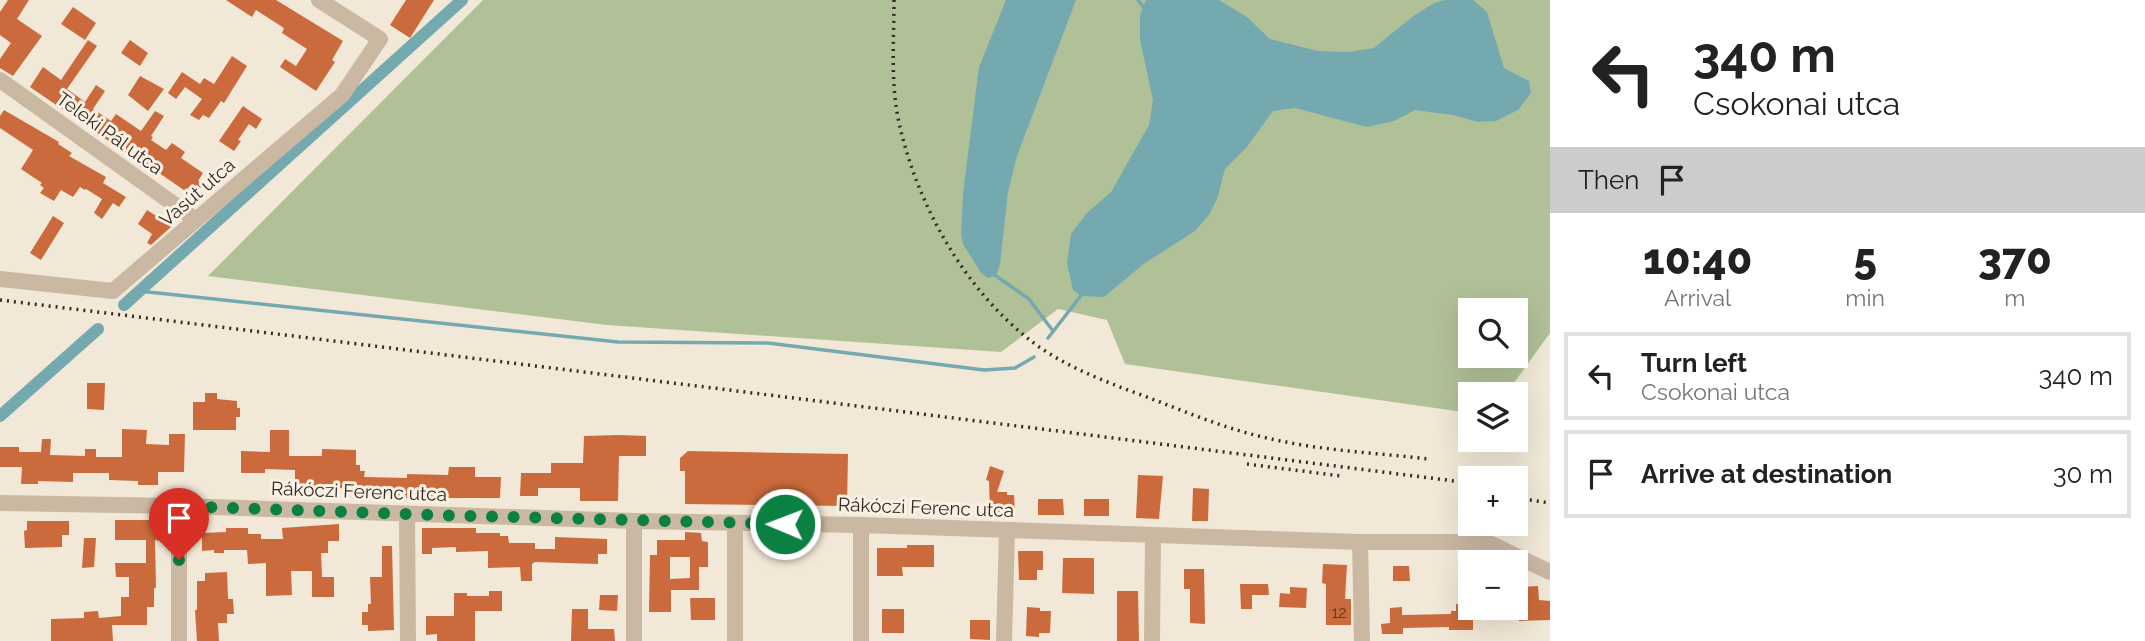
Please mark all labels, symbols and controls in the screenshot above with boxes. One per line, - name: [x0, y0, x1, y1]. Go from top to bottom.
- text: 340 m: [1693, 26, 1836, 83]
- icon: left: [1578, 28, 1669, 119]
- text: Csokonai utca: [1693, 85, 1900, 122]
- street label: Teleki Pál utca: [53, 87, 167, 179]
- street label: Vasút utca: [155, 153, 239, 231]
- icon: arrive: [1653, 161, 1691, 199]
- text: Then: [1578, 165, 1639, 195]
- text: 10:40: [1643, 235, 1752, 284]
- text: 5: [1853, 235, 1877, 284]
- text: 370: [1978, 235, 2052, 284]
- text: Arrival: [1664, 284, 1731, 311]
- text: min: [1845, 284, 1885, 311]
- text: m: [2004, 284, 2025, 311]
- map controls: [1458, 298, 1528, 620]
- button: search: [1458, 298, 1528, 368]
- text: Turn left: [1641, 348, 1747, 378]
- icon: left: [1582, 357, 1620, 395]
- text: 340 m: [2038, 361, 2113, 391]
- text: Csokonai utca: [1641, 378, 1790, 405]
- button: layers: [1458, 382, 1528, 452]
- icon: arrive: [1582, 455, 1620, 493]
- text: Arrive at destination: [1641, 459, 1892, 489]
- text: 30 m: [2053, 459, 2113, 489]
- button: +: [1458, 466, 1528, 536]
- street label: Rákóczi Ferenc utca: [271, 477, 447, 505]
- position arrow: [748, 487, 822, 561]
- pin: [149, 488, 209, 560]
- street label: Rákóczi Ferenc utca: [838, 493, 1014, 521]
- icon: arrive: [160, 499, 198, 537]
- button: −: [1458, 550, 1528, 620]
- house number: 12: [1331, 603, 1347, 622]

